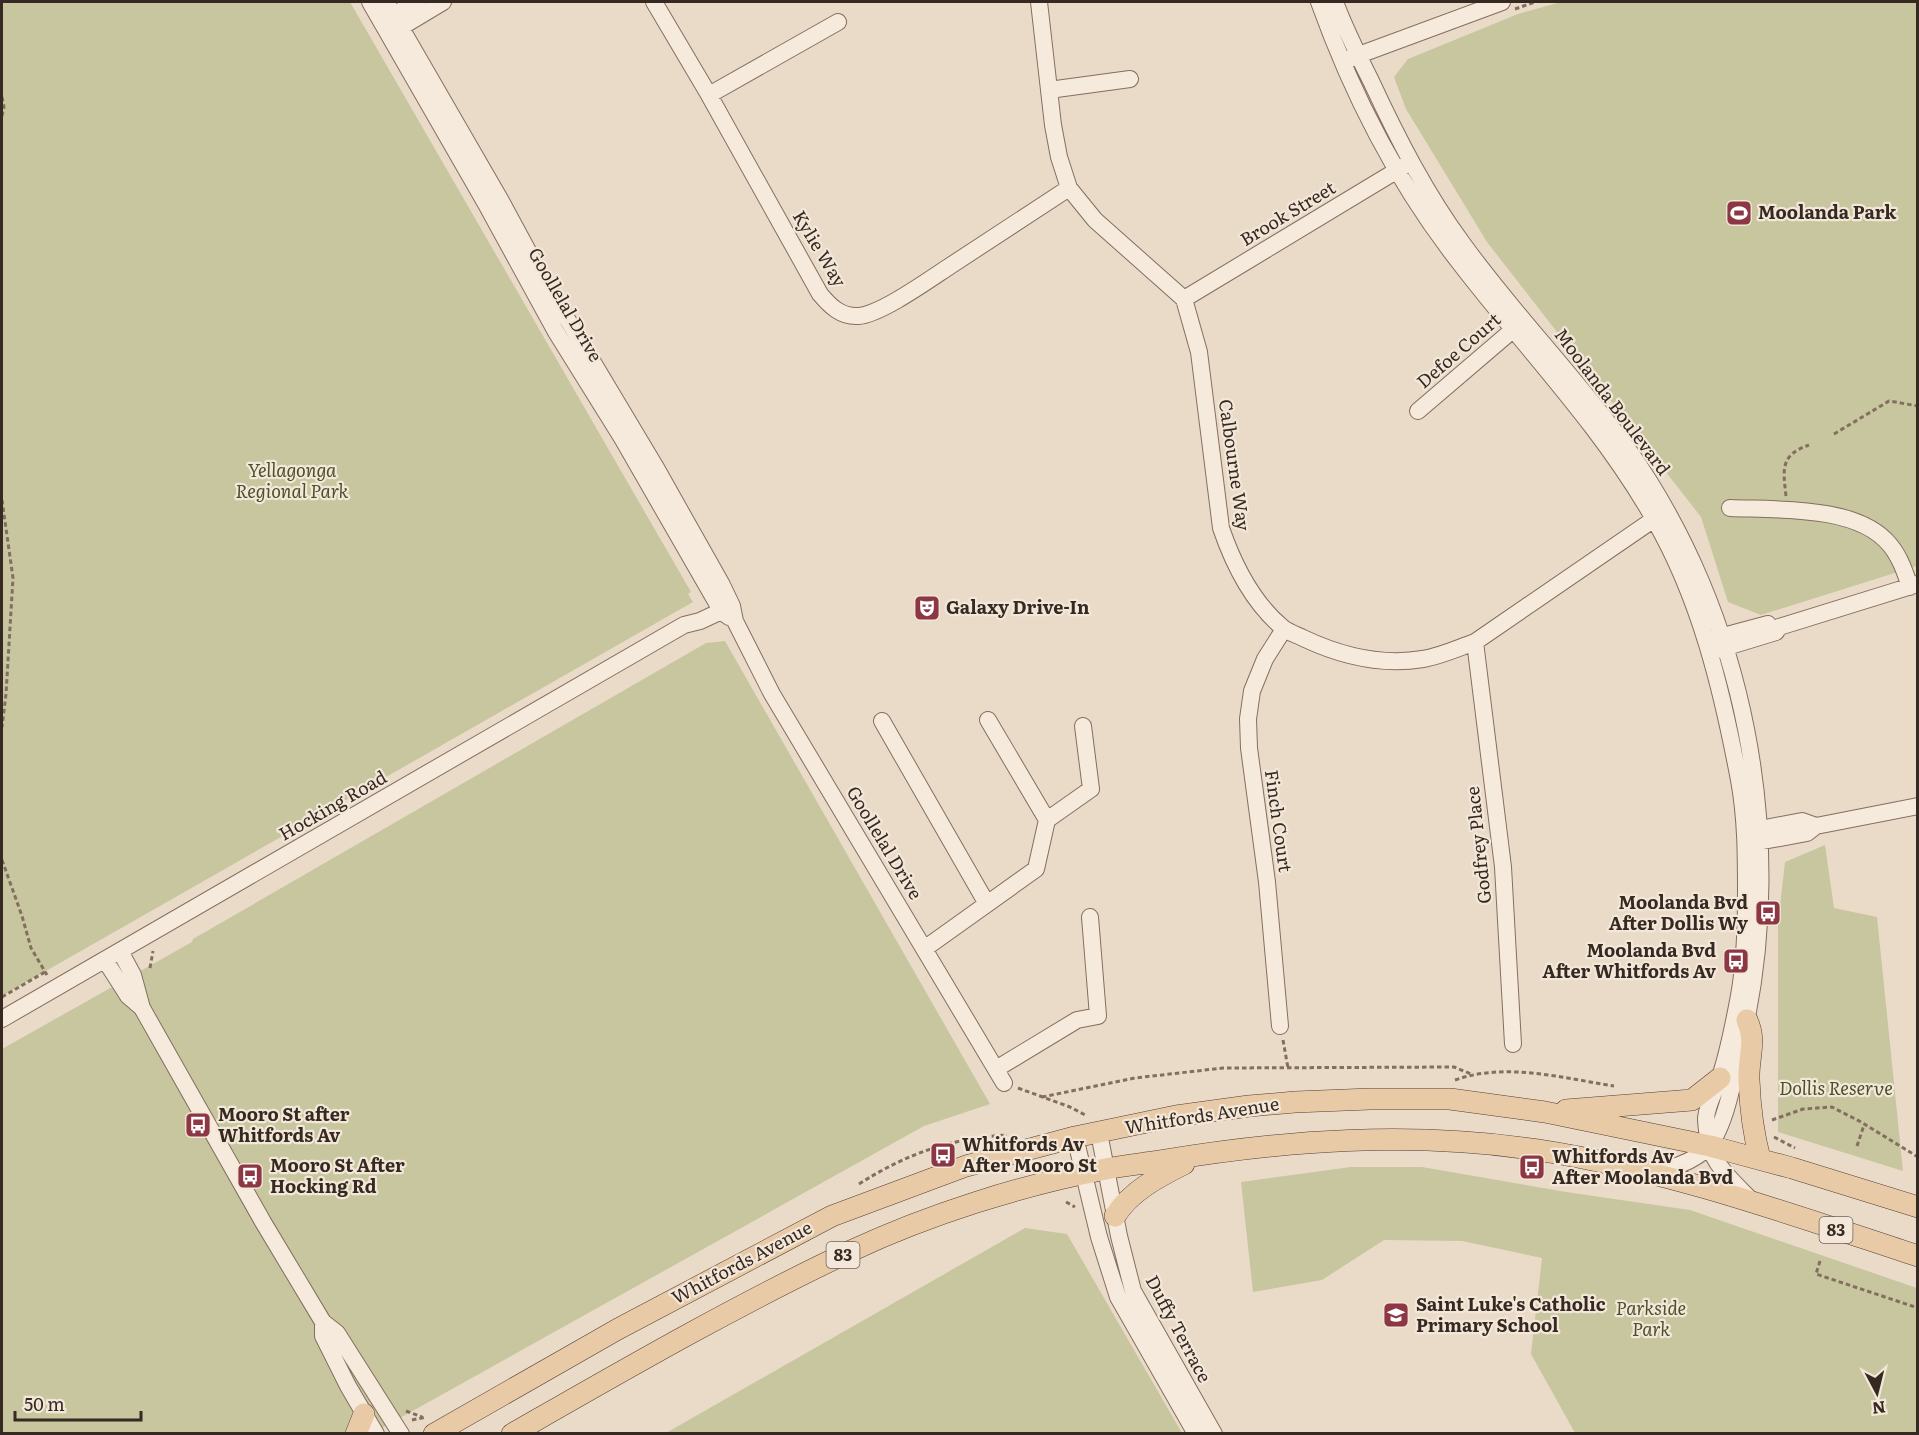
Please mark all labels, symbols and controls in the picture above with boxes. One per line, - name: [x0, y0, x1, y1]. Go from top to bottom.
- street label: Brook Street: [1234, 173, 1341, 252]
- sports icon: Moolanda Park: [1724, 198, 1754, 228]
- place label: Moolanda Park: [1758, 198, 1897, 225]
- street label: Kylie Way: [787, 205, 854, 292]
- street label: Goollelal Drive: [523, 242, 610, 366]
- street label: Defoe Court: [1410, 305, 1507, 394]
- street label: Moolanda Boulevard: [1549, 322, 1678, 480]
- street label: Calbourne Way: [1213, 397, 1258, 533]
- park label: Yellagonga Regional Park: [236, 456, 349, 504]
- theatre icon: Galaxy Drive-In: [912, 593, 942, 623]
- place label: Galaxy Drive-In: [946, 593, 1090, 620]
- street label: Hocking Road: [273, 763, 391, 847]
- street label: Finch Court: [1259, 768, 1300, 875]
- street label: Goollelal Drive: [841, 780, 930, 904]
- street label: Godfrey Place: [1458, 785, 1497, 905]
- place label: Moolanda Bvd After Dollis Wy: [1609, 888, 1748, 936]
- bus stop icon: Moolanda Bvd After Dollis Wy: [1753, 898, 1783, 928]
- place label: Moolanda Bvd After Whitfords Av: [1542, 936, 1717, 984]
- bus stop icon: Moolanda Bvd After Whitfords Av: [1721, 946, 1751, 976]
- park label: Dollis Reserve: [1779, 1074, 1893, 1101]
- street label: Whitfords Avenue: [1123, 1089, 1281, 1140]
- place label: Mooro St after Whitfords Av: [218, 1100, 350, 1148]
- bus stop icon: Mooro St after Whitfords Av: [183, 1110, 213, 1140]
- place label: Whitfords Av After Mooro St: [962, 1130, 1097, 1178]
- bus stop icon: Whitfords Av After Mooro St: [928, 1140, 958, 1170]
- place label: Whitfords Av After Moolanda Bvd: [1552, 1142, 1733, 1190]
- place label: Mooro St After Hocking Rd: [270, 1151, 405, 1199]
- bus stop icon: Whitfords Av After Moolanda Bvd: [1517, 1152, 1547, 1182]
- bus stop icon: Mooro St After Hocking Rd: [235, 1161, 265, 1191]
- street label: Whitfords Avenue: [666, 1213, 816, 1310]
- road number: 83: [1820, 1217, 1852, 1243]
- road number: 83: [826, 1242, 860, 1268]
- street label: Duffy Terrace: [1140, 1270, 1219, 1387]
- place label: Saint Luke's Catholic Primary School: [1416, 1290, 1606, 1338]
- park label: Parkside Park: [1616, 1294, 1686, 1342]
- school or university icon: Saint Luke's Catholic Primary School: [1381, 1300, 1411, 1330]
- north arrow: [1847, 1363, 1907, 1423]
- scale bar: [15, 1384, 141, 1422]
- text: 50 m: [24, 1390, 65, 1417]
- text: N: [1871, 1396, 1887, 1422]

